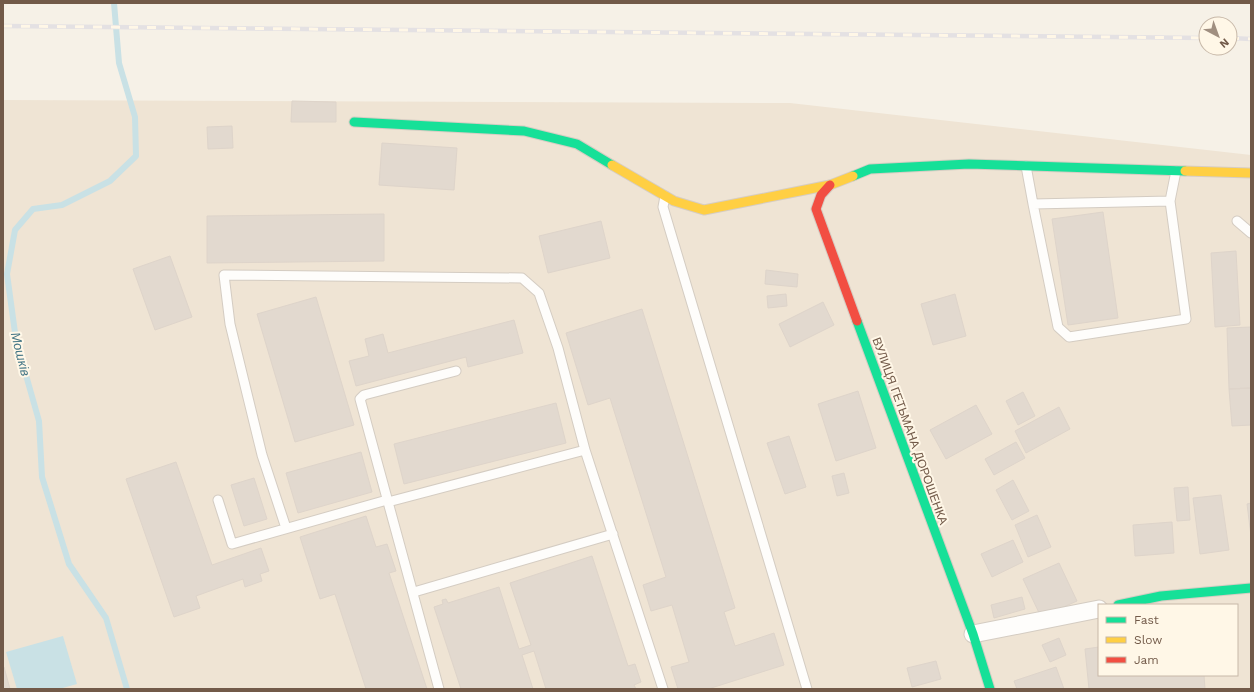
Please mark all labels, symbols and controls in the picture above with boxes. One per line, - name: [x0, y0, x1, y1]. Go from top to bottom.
- north arrow: [1198, 16, 1238, 56]
- text: N: [1217, 36, 1232, 51]
- water label: Мошків: [8, 331, 33, 378]
- street label: ВУЛИЦЯ ГЕТЬМАНА ДОРОШЕНКА: [869, 335, 951, 527]
- legend: [1098, 604, 1238, 676]
- text: Fast: [1134, 613, 1159, 627]
- text: Slow: [1134, 633, 1162, 647]
- text: Jam: [1134, 653, 1159, 667]

